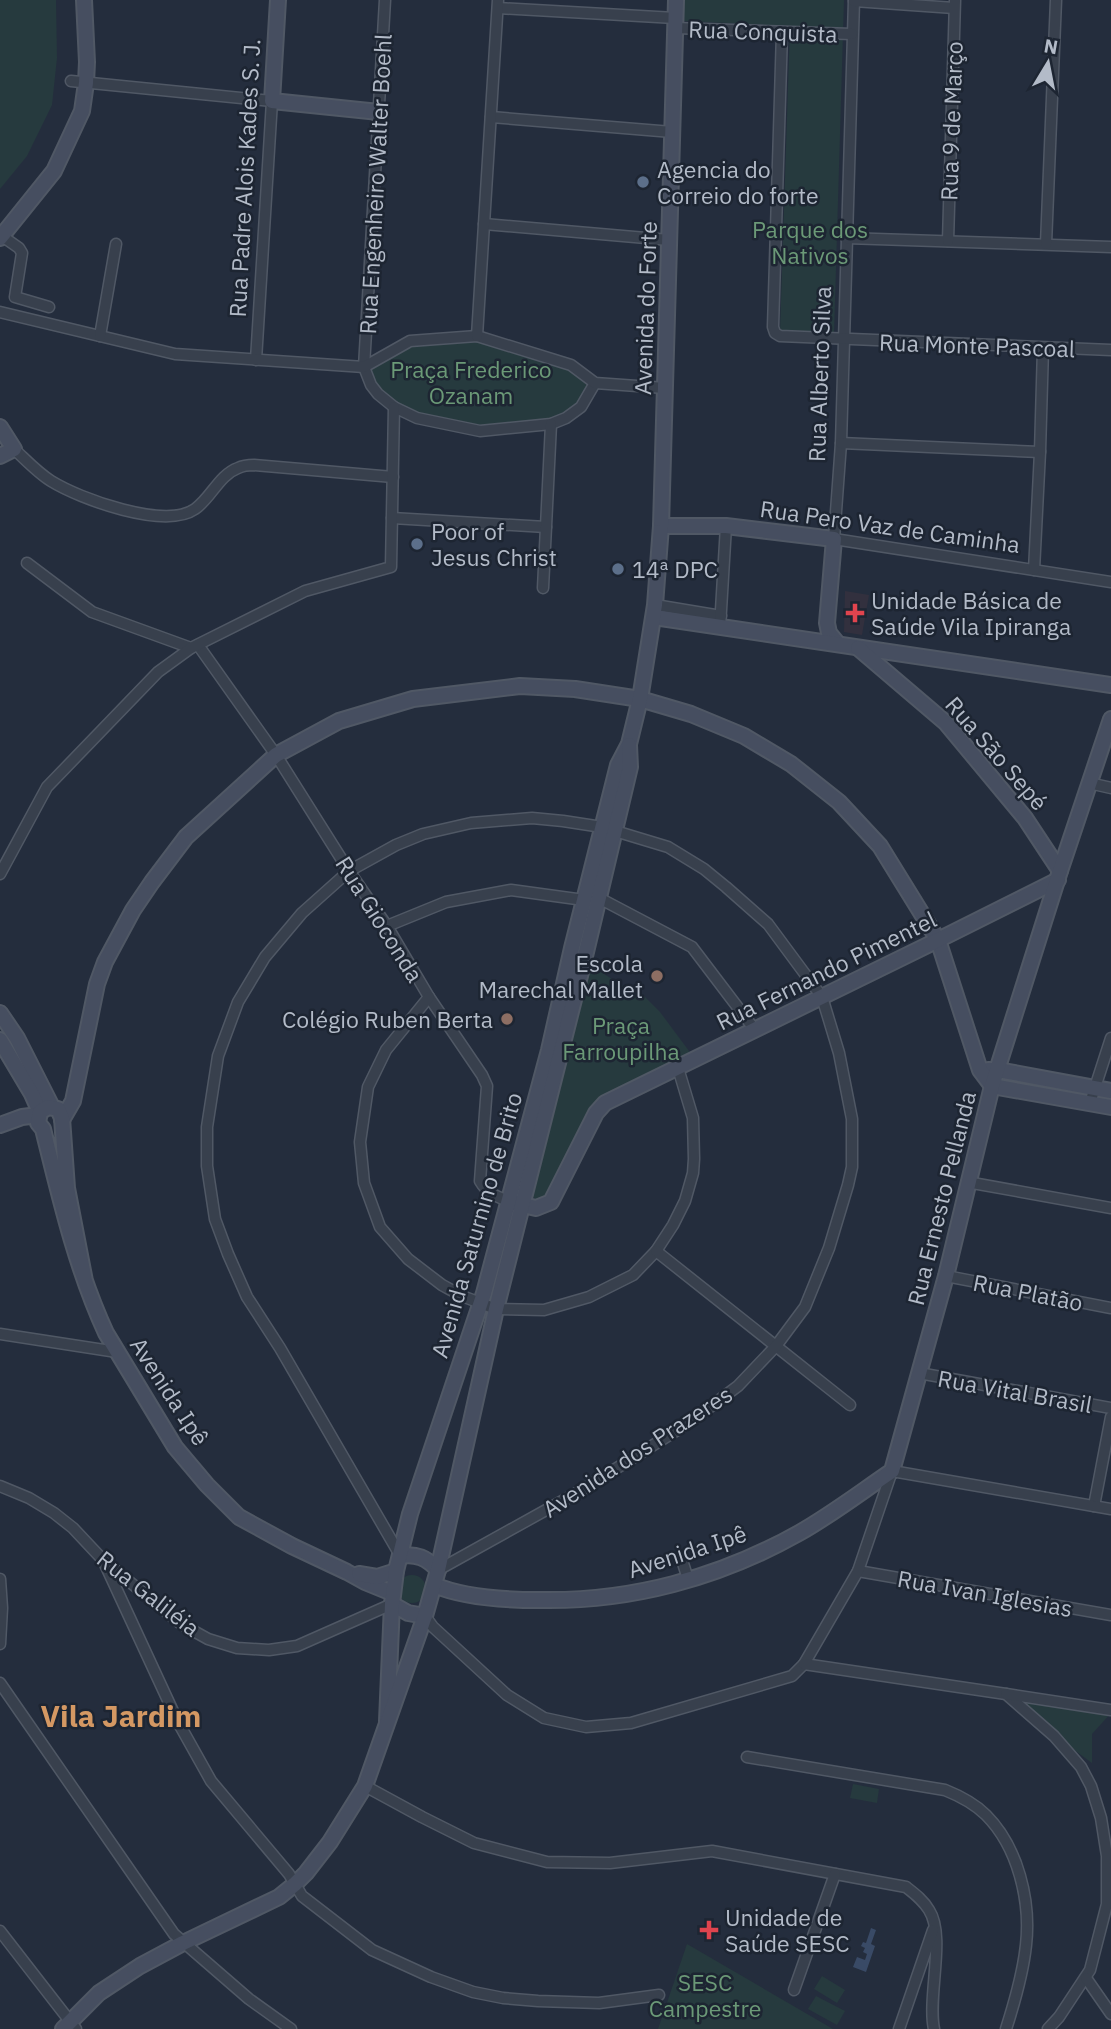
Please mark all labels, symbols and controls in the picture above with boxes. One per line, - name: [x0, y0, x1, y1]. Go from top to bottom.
- street label: Rua Conquista: [688, 13, 838, 49]
- north arrow: [1013, 28, 1083, 98]
- street label: Rua Engenheiro Walter Boehl: [352, 33, 398, 335]
- text: N: [1042, 33, 1060, 59]
- street label: Rua Padre Alois Kades S. J.: [222, 38, 266, 318]
- street label: Rua 9 de Março: [933, 41, 969, 201]
- place label: Agencia do Correio do forte: [657, 154, 819, 210]
- marker: Agencia do Correio do forte: [635, 174, 651, 190]
- park label: Parque dos Nativos: [752, 214, 868, 270]
- street label: Avenida do Forte: [627, 221, 663, 395]
- street label: Rua Alberto Silva: [801, 286, 837, 462]
- street label: Rua Monte Pascoal: [878, 327, 1076, 363]
- park label: Praça Frederico Ozanam: [390, 354, 552, 410]
- street label: Rua Pero Vaz de Caminha: [758, 493, 1022, 559]
- place label: Poor of Jesus Christ: [431, 516, 557, 572]
- marker: Poor of Jesus Christ: [409, 536, 425, 552]
- place label: 14ª DPC: [632, 554, 718, 584]
- marker: 14ª DPC: [610, 561, 626, 577]
- place label: Unidade Básica de Saúde Vila Ipiranga: [871, 585, 1071, 641]
- marker: Unidade Básica de Saúde Vila Ipiranga: [845, 603, 865, 623]
- street label: Rua São Sepé: [939, 690, 1055, 816]
- street label: Rua Gioconda: [329, 850, 431, 988]
- street label: Rua Fernando Pimentel: [711, 904, 941, 1036]
- place label: Escola Marechal Mallet: [478, 948, 643, 1004]
- marker: Escola Marechal Mallet: [649, 968, 665, 984]
- place label: Colégio Ruben Berta: [282, 1004, 493, 1034]
- park label: Praça Farroupilha: [562, 1010, 680, 1066]
- marker: Colégio Ruben Berta: [499, 1011, 515, 1027]
- street label: Rua Ernesto Pellanda: [900, 1088, 982, 1308]
- street label: Avenida Saturnino de Brito: [424, 1089, 528, 1361]
- street label: Rua Platão: [971, 1267, 1085, 1317]
- street label: Avenida Ipê: [124, 1331, 216, 1451]
- street label: Rua Vital Brasil: [936, 1363, 1094, 1419]
- street label: Avenida dos Prazeres: [536, 1378, 738, 1524]
- street label: Avenida Ipê: [624, 1518, 750, 1584]
- street label: Rua Galiléia: [91, 1543, 207, 1643]
- street label: Rua Ivan Iglesias: [895, 1563, 1075, 1623]
- district label: Vila Jardim: [41, 1696, 201, 1735]
- place label: Unidade de Saúde SESC: [725, 1902, 850, 1958]
- marker: Unidade de Saúde SESC: [699, 1920, 719, 1940]
- park label: SESC Campestre: [649, 1967, 761, 2023]

